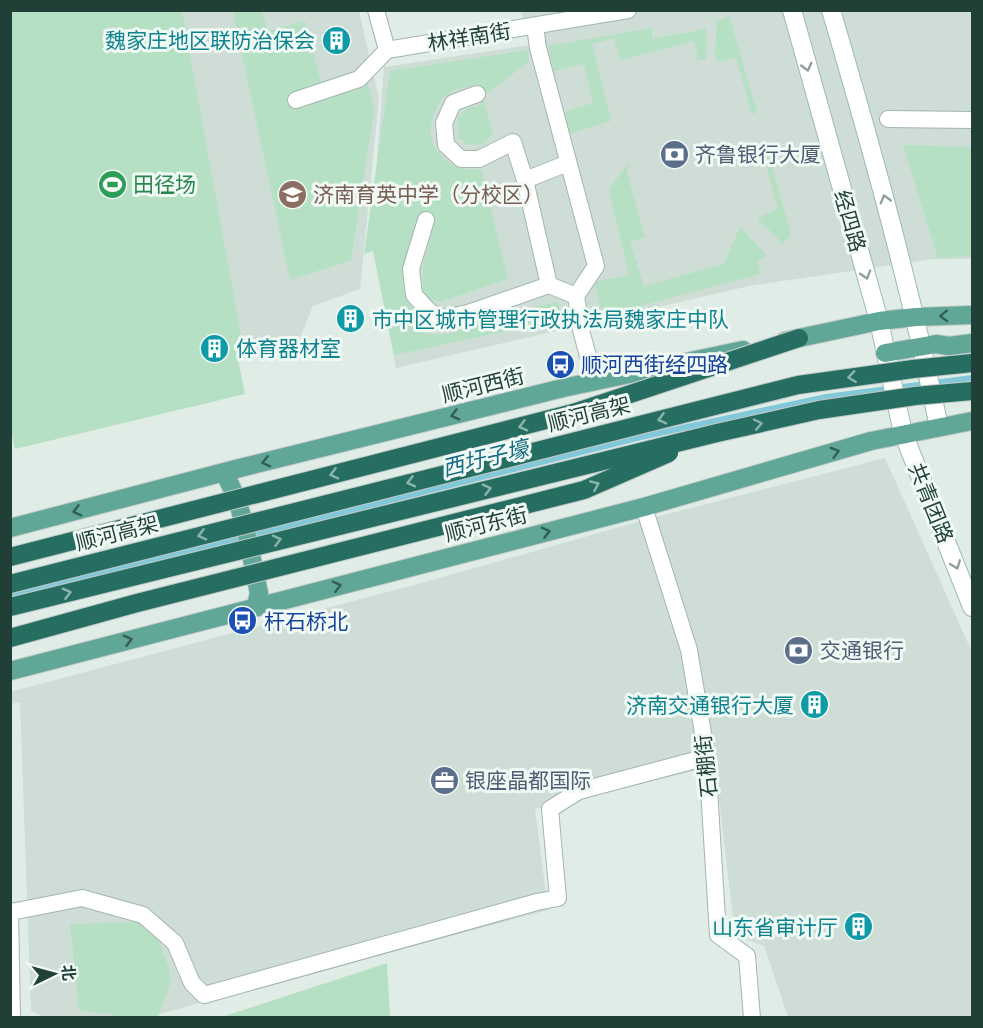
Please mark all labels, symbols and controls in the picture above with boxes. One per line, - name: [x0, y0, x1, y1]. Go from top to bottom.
- street label: 林祥南街: [426, 18, 512, 56]
- building icon: 魏家庄地区联防治保会: [320, 24, 352, 56]
- place label: 魏家庄地区联防治保会: [105, 28, 315, 53]
- one-way arrow: [800, 62, 813, 72]
- bank icon: 齐鲁银行大厦: [658, 138, 690, 170]
- place label: 齐鲁银行大厦: [695, 142, 821, 167]
- sports icon: 田径场: [96, 168, 128, 200]
- place label: 田径场: [133, 172, 196, 197]
- school or university icon: 济南育英中学（分校区）: [276, 178, 308, 210]
- place label: 济南育英中学（分校区）: [313, 182, 544, 207]
- street label: 经四路: [829, 187, 871, 255]
- one-way arrow: [880, 195, 893, 205]
- one-way arrow: [859, 269, 871, 280]
- building icon: 市中区城市管理行政执法局魏家庄中队: [335, 303, 367, 335]
- place label: 市中区城市管理行政执法局魏家庄中队: [372, 307, 729, 332]
- one-way arrow: [940, 310, 949, 322]
- building icon: 体育器材室: [199, 332, 231, 364]
- place label: 体育器材室: [236, 336, 341, 361]
- bus stop icon: 顺河西街经四路: [544, 348, 576, 380]
- place label: 顺河西街经四路: [581, 352, 728, 377]
- street label: 顺河西街: [439, 363, 527, 407]
- one-way arrow: [847, 371, 856, 383]
- street label: 顺河高架: [545, 392, 633, 436]
- one-way arrow: [450, 408, 460, 421]
- one-way arrow: [657, 412, 667, 425]
- one-way arrow: [518, 418, 528, 431]
- one-way arrow: [753, 418, 763, 431]
- water label: 西圩子壕: [439, 434, 535, 481]
- one-way arrow: [829, 447, 840, 459]
- one-way arrow: [261, 454, 271, 467]
- street label: 共青团路: [904, 459, 958, 547]
- one-way arrow: [329, 466, 339, 479]
- one-way arrow: [407, 475, 417, 488]
- one-way arrow: [589, 480, 600, 492]
- one-way arrow: [481, 483, 491, 496]
- street label: 顺河东街: [442, 502, 530, 546]
- one-way arrow: [72, 503, 82, 516]
- street label: 顺河高架: [73, 511, 161, 555]
- one-way arrow: [541, 527, 551, 540]
- one-way arrow: [197, 528, 207, 541]
- one-way arrow: [272, 535, 282, 548]
- one-way arrow: [949, 559, 961, 570]
- one-way arrow: [332, 580, 342, 593]
- one-way arrow: [62, 587, 72, 600]
- bus stop icon: 杆石桥北: [227, 605, 259, 637]
- place label: 杆石桥北: [264, 609, 348, 634]
- bank icon: 交通银行: [783, 634, 815, 666]
- one-way arrow: [122, 635, 133, 647]
- place label: 交通银行: [820, 638, 904, 663]
- building icon: 济南交通银行大厦: [799, 689, 831, 721]
- place label: 济南交通银行大厦: [626, 693, 794, 718]
- street label: 石棚街: [690, 733, 722, 799]
- office icon: 银座晶都国际: [428, 764, 460, 796]
- place label: 银座晶都国际: [465, 768, 591, 793]
- building icon: 山东省审计厅: [843, 911, 875, 943]
- place label: 山东省审计厅: [712, 915, 838, 940]
- north arrow: [24, 944, 84, 1004]
- text: 北: [58, 964, 79, 982]

